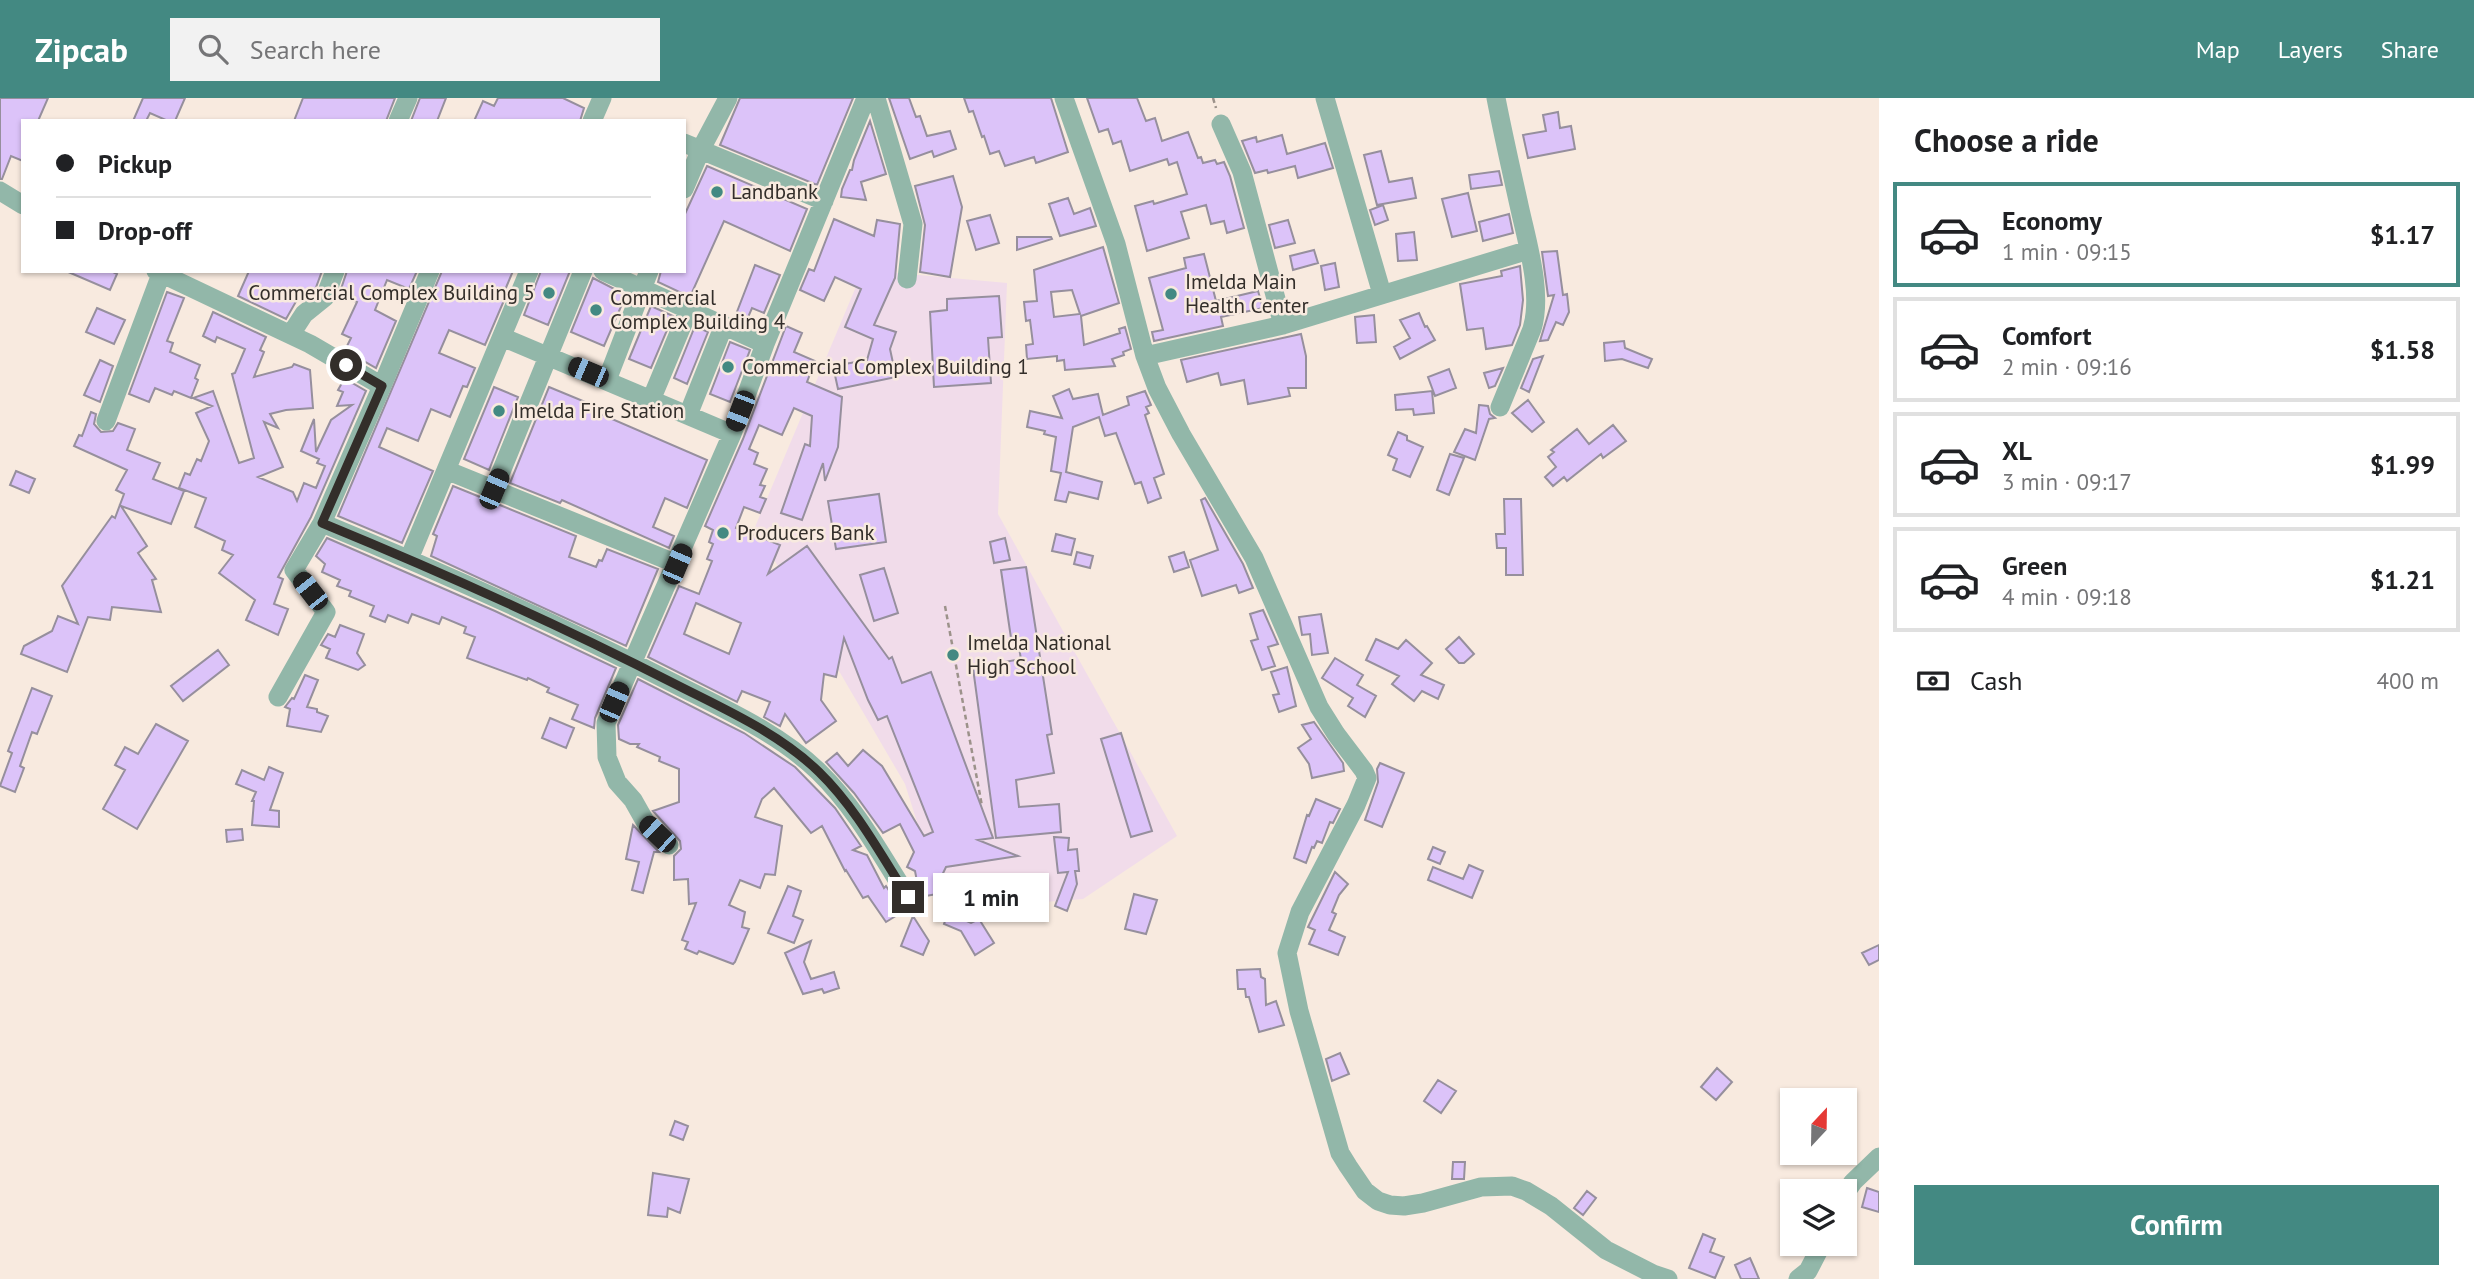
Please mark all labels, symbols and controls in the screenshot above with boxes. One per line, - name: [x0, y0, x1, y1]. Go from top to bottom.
- search box: [170, 18, 660, 81]
- text: Zipcab: [35, 28, 128, 71]
- icon: search: [194, 30, 232, 68]
- text: Search here: [250, 33, 381, 66]
- text: Map: [2196, 34, 2240, 65]
- text: Layers: [2278, 34, 2343, 65]
- text: Share: [2381, 34, 2439, 65]
- text: Choose a ride: [1914, 119, 2099, 161]
- text: Pickup: [98, 147, 172, 180]
- place label: Landbank: [731, 178, 818, 205]
- marker: Landbank: [709, 184, 725, 200]
- icon: car: [1918, 203, 1981, 266]
- text: Economy: [2002, 204, 2102, 237]
- text: Drop-off: [98, 214, 192, 247]
- text: $1.17: [2370, 218, 2435, 251]
- text: 1 min · 09:15: [2002, 237, 2132, 266]
- place label: Imelda Main Health Center: [1185, 268, 1309, 319]
- place label: Commercial Complex Building 5: [248, 279, 535, 306]
- place label: Commercial Complex Building 4: [610, 284, 785, 335]
- marker: Commercial Complex Building 5: [541, 285, 557, 301]
- marker: Imelda Main Health Center: [1163, 286, 1179, 302]
- marker: Commercial Complex Building 4: [588, 302, 604, 318]
- icon: car: [1918, 318, 1981, 381]
- text: Comfort: [2002, 319, 2092, 352]
- text: $1.58: [2370, 333, 2435, 366]
- route start: [330, 349, 362, 381]
- text: 2 min · 09:16: [2002, 352, 2132, 381]
- place label: Commercial Complex Building 1: [742, 353, 1029, 380]
- car: [565, 354, 612, 390]
- marker: Commercial Complex Building 1: [720, 359, 736, 375]
- car: [723, 388, 758, 434]
- place label: Imelda Fire Station: [513, 397, 684, 424]
- marker: Imelda Fire Station: [491, 403, 507, 419]
- icon: car: [1918, 433, 1981, 496]
- text: XL: [2002, 434, 2032, 467]
- text: $1.99: [2370, 448, 2435, 481]
- car: [477, 466, 512, 512]
- text: 3 min · 09:17: [2002, 467, 2132, 496]
- place label: Producers Bank: [737, 519, 875, 546]
- marker: Producers Bank: [715, 525, 731, 541]
- car: [660, 541, 695, 587]
- icon: car: [1918, 548, 1981, 611]
- text: Green: [2002, 549, 2067, 582]
- text: $1.21: [2370, 563, 2435, 596]
- car: [289, 568, 332, 614]
- text: 4 min · 09:18: [2002, 582, 2132, 611]
- place label: Imelda National High School: [967, 629, 1111, 680]
- marker: Imelda National High School: [945, 647, 961, 663]
- icon: cash: [1914, 662, 1952, 700]
- text: Cash: [1970, 664, 2022, 697]
- text: 400 m: [2377, 666, 2439, 695]
- car: [597, 679, 632, 725]
- car: [635, 812, 680, 856]
- callout: 1 min: [932, 872, 1048, 922]
- route end: [892, 881, 924, 913]
- text: 1 min: [963, 883, 1019, 912]
- north arrow: [1780, 1088, 1857, 1166]
- map controls: [1780, 1088, 1857, 1256]
- button: layers: [1780, 1179, 1857, 1256]
- button: Confirm: [1914, 1185, 2439, 1265]

